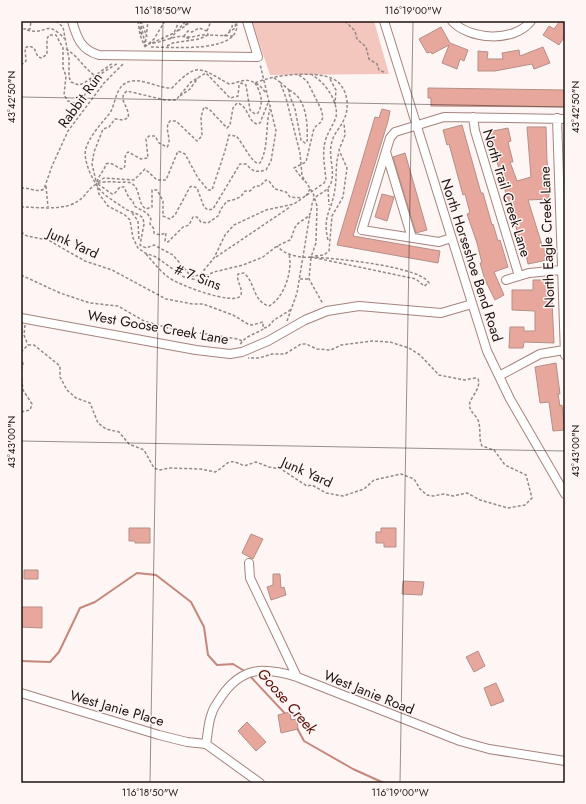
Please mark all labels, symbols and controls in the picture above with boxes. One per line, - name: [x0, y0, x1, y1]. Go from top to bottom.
- text: 116°18'50"W: [135, 3, 191, 18]
- text: 116°19'00"W: [384, 3, 442, 18]
- street label: Rabbit Run: [53, 68, 107, 132]
- text: 43°42'50"N: [4, 71, 19, 123]
- text: 43°42'50"N: [568, 81, 583, 133]
- street label: North Trail Creek Lane: [478, 127, 536, 259]
- street label: North Eagle Creek Lane: [535, 166, 559, 308]
- street label: North Horseshoe Bend Road: [436, 176, 508, 344]
- street label: Junk Yard: [42, 222, 102, 263]
- street label: # 7 Sins: [172, 259, 225, 295]
- street label: West Goose Creek Lane: [86, 305, 230, 349]
- text: 43°43'00"N: [4, 416, 19, 468]
- text: 43°43'00"N: [568, 425, 583, 477]
- street label: Junk Yard: [276, 451, 336, 492]
- water label: Goose Creek: [252, 663, 322, 739]
- street label: West Janie Road: [321, 665, 417, 719]
- street label: West Janie Place: [68, 685, 166, 731]
- text: 116°18'50"W: [122, 785, 178, 800]
- text: 116°19'00"W: [371, 785, 429, 800]

